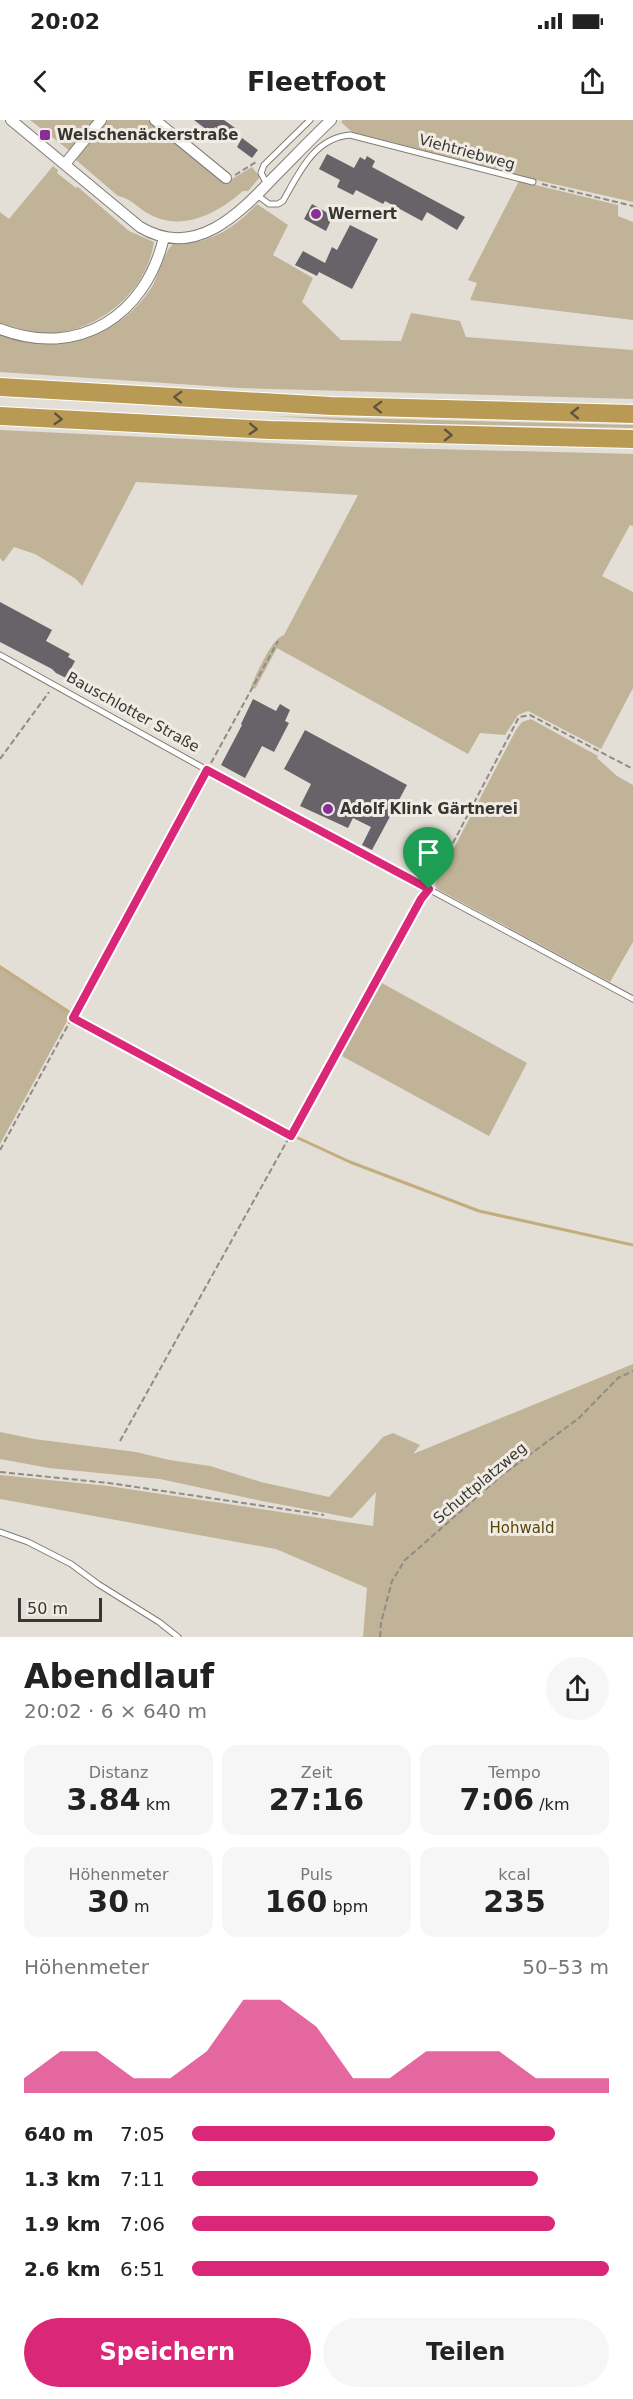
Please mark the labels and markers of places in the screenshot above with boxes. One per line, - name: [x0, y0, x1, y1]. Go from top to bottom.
- place label: Welschenäckerstraße: [57, 126, 238, 144]
- marker: Welschenäckerstraße: [38, 128, 52, 142]
- place label: Wernert: [328, 205, 397, 223]
- marker: Wernert: [309, 207, 323, 221]
- place label: Adolf Klink Gärtnerei: [340, 800, 518, 818]
- marker: Adolf Klink Gärtnerei: [321, 802, 335, 816]
- pin: [403, 827, 454, 889]

